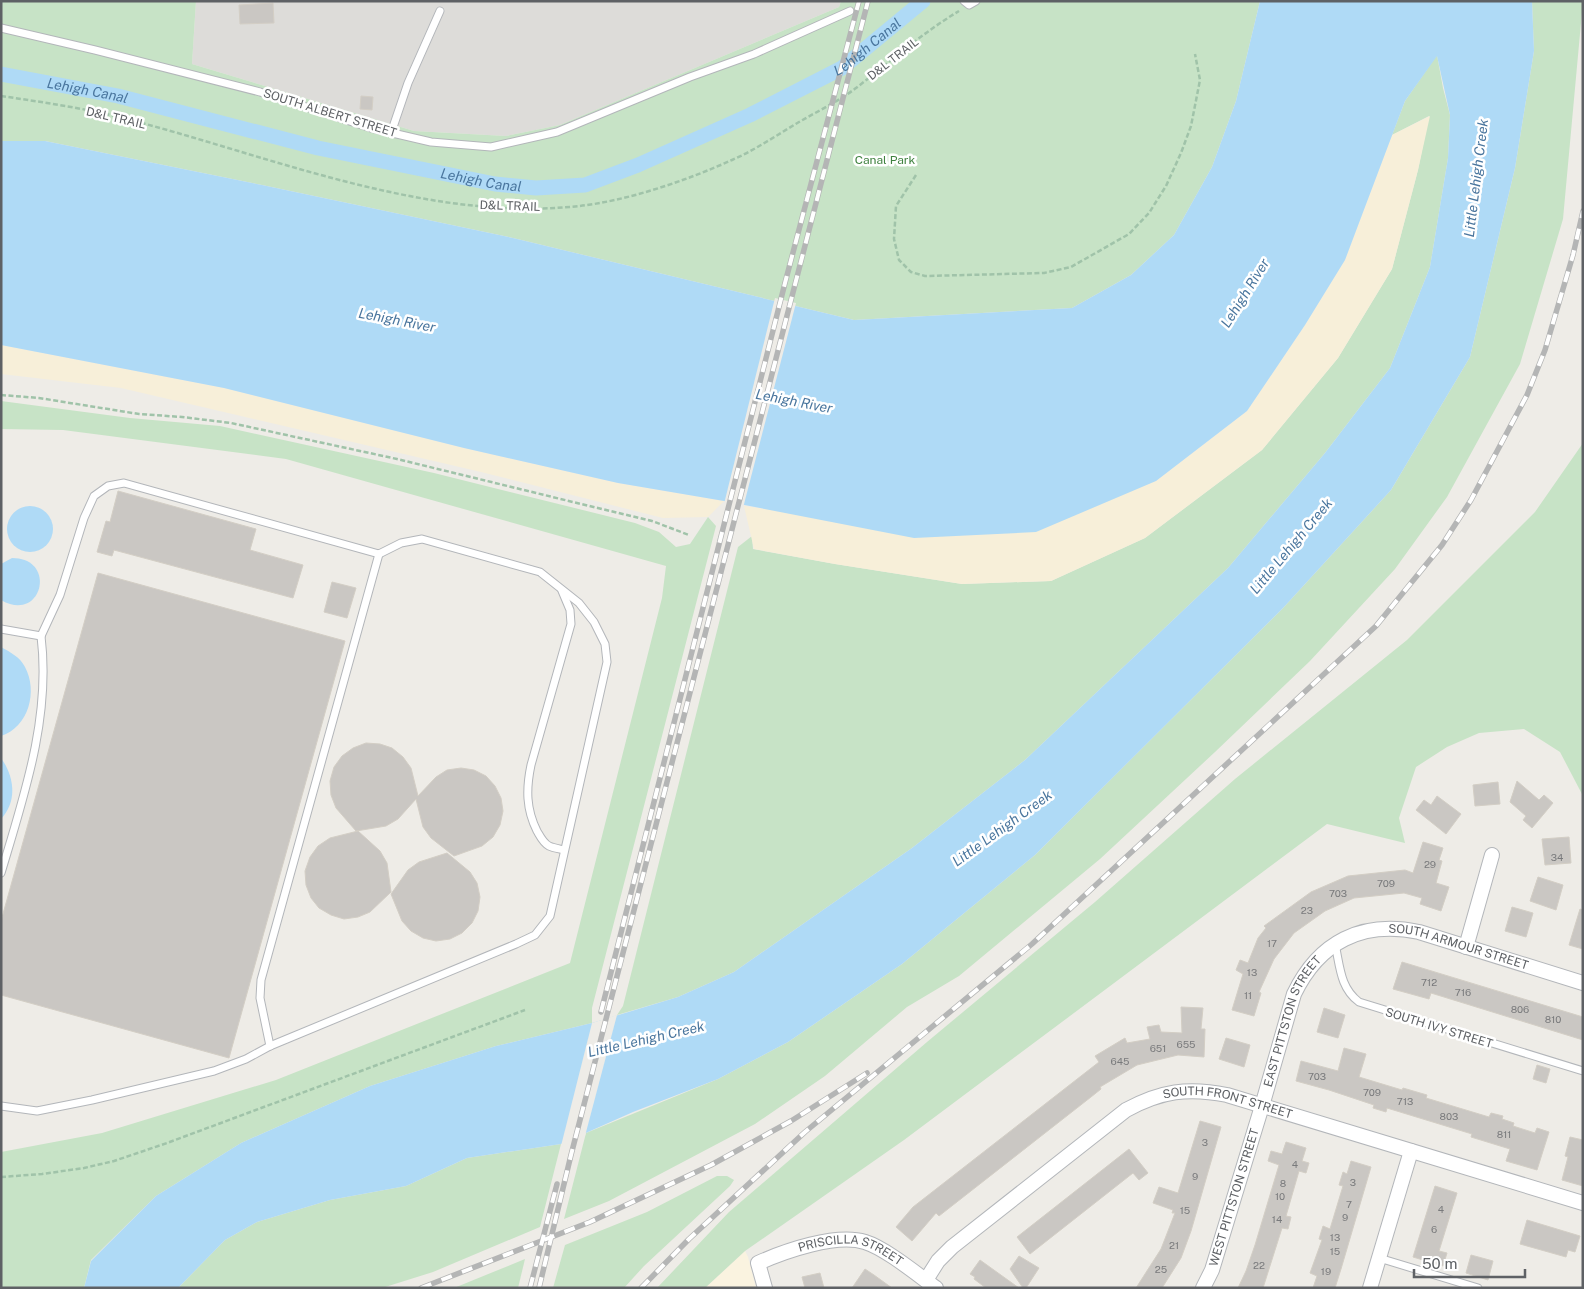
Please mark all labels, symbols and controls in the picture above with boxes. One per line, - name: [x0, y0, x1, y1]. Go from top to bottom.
- water label: Lehigh Canal: [831, 15, 904, 79]
- street label: D&L TRAIL: [865, 35, 921, 83]
- water label: Lehigh Canal: [46, 75, 130, 106]
- street label: SOUTH ALBERT STREET: [262, 86, 398, 140]
- street label: D&L TRAIL: [85, 104, 147, 132]
- water label: Little Lehigh Creek: [1461, 117, 1491, 238]
- park label: Canal Park: [855, 153, 916, 167]
- water label: Lehigh Canal: [439, 165, 522, 195]
- street label: D&L TRAIL: [479, 198, 541, 214]
- water label: Lehigh River: [1218, 255, 1273, 330]
- water label: Lehigh River: [357, 305, 438, 335]
- water label: Lehigh River: [754, 386, 835, 416]
- water label: Little Lehigh Creek: [1247, 495, 1336, 597]
- water label: Little Lehigh Creek: [949, 786, 1055, 870]
- house number: 34: [1551, 851, 1563, 863]
- house number: 29: [1424, 858, 1436, 870]
- house number: 709: [1377, 877, 1395, 889]
- house number: 703: [1329, 887, 1347, 899]
- house number: 23: [1301, 904, 1313, 916]
- street label: SOUTH ARMOUR STREET: [1388, 922, 1530, 973]
- house number: 17: [1267, 937, 1277, 949]
- street label: EAST PITTSTON STREET: [1261, 953, 1324, 1088]
- house number: 13: [1247, 966, 1257, 978]
- house number: 712: [1421, 976, 1437, 988]
- house number: 716: [1455, 986, 1471, 998]
- house number: 11: [1244, 989, 1252, 1001]
- house number: 806: [1511, 1003, 1529, 1015]
- street label: SOUTH IVY STREET: [1384, 1005, 1494, 1051]
- house number: 810: [1545, 1013, 1561, 1025]
- water label: Little Lehigh Creek: [586, 1018, 706, 1060]
- house number: 655: [1176, 1038, 1196, 1050]
- house number: 651: [1150, 1042, 1166, 1054]
- house number: 645: [1111, 1055, 1129, 1067]
- house number: 703: [1308, 1070, 1326, 1082]
- street label: SOUTH FRONT STREET: [1161, 1084, 1294, 1121]
- house number: 709: [1363, 1086, 1381, 1098]
- house number: 713: [1397, 1095, 1413, 1107]
- house number: 803: [1440, 1110, 1458, 1122]
- street label: WEST PITTSTON STREET: [1206, 1127, 1262, 1268]
- house number: 811: [1497, 1128, 1511, 1140]
- house number: 3: [1202, 1136, 1208, 1148]
- house number: 4: [1292, 1158, 1298, 1170]
- house number: 9: [1192, 1170, 1198, 1182]
- house number: 3: [1350, 1176, 1356, 1188]
- house number: 8: [1280, 1177, 1286, 1189]
- house number: 10: [1275, 1190, 1285, 1202]
- house number: 7: [1346, 1198, 1352, 1210]
- house number: 4: [1438, 1203, 1444, 1215]
- house number: 15: [1180, 1204, 1190, 1216]
- house number: 9: [1342, 1211, 1348, 1223]
- house number: 14: [1272, 1213, 1282, 1225]
- house number: 6: [1431, 1223, 1437, 1235]
- house number: 13: [1330, 1231, 1340, 1243]
- street label: PRISCILLA STREET: [797, 1233, 906, 1268]
- house number: 21: [1169, 1239, 1179, 1251]
- house number: 15: [1330, 1245, 1340, 1257]
- scale bar: [1414, 1246, 1525, 1278]
- text: 50 m: [1422, 1255, 1457, 1272]
- house number: 22: [1253, 1259, 1265, 1271]
- house number: 25: [1155, 1263, 1167, 1275]
- house number: 19: [1321, 1265, 1331, 1277]

